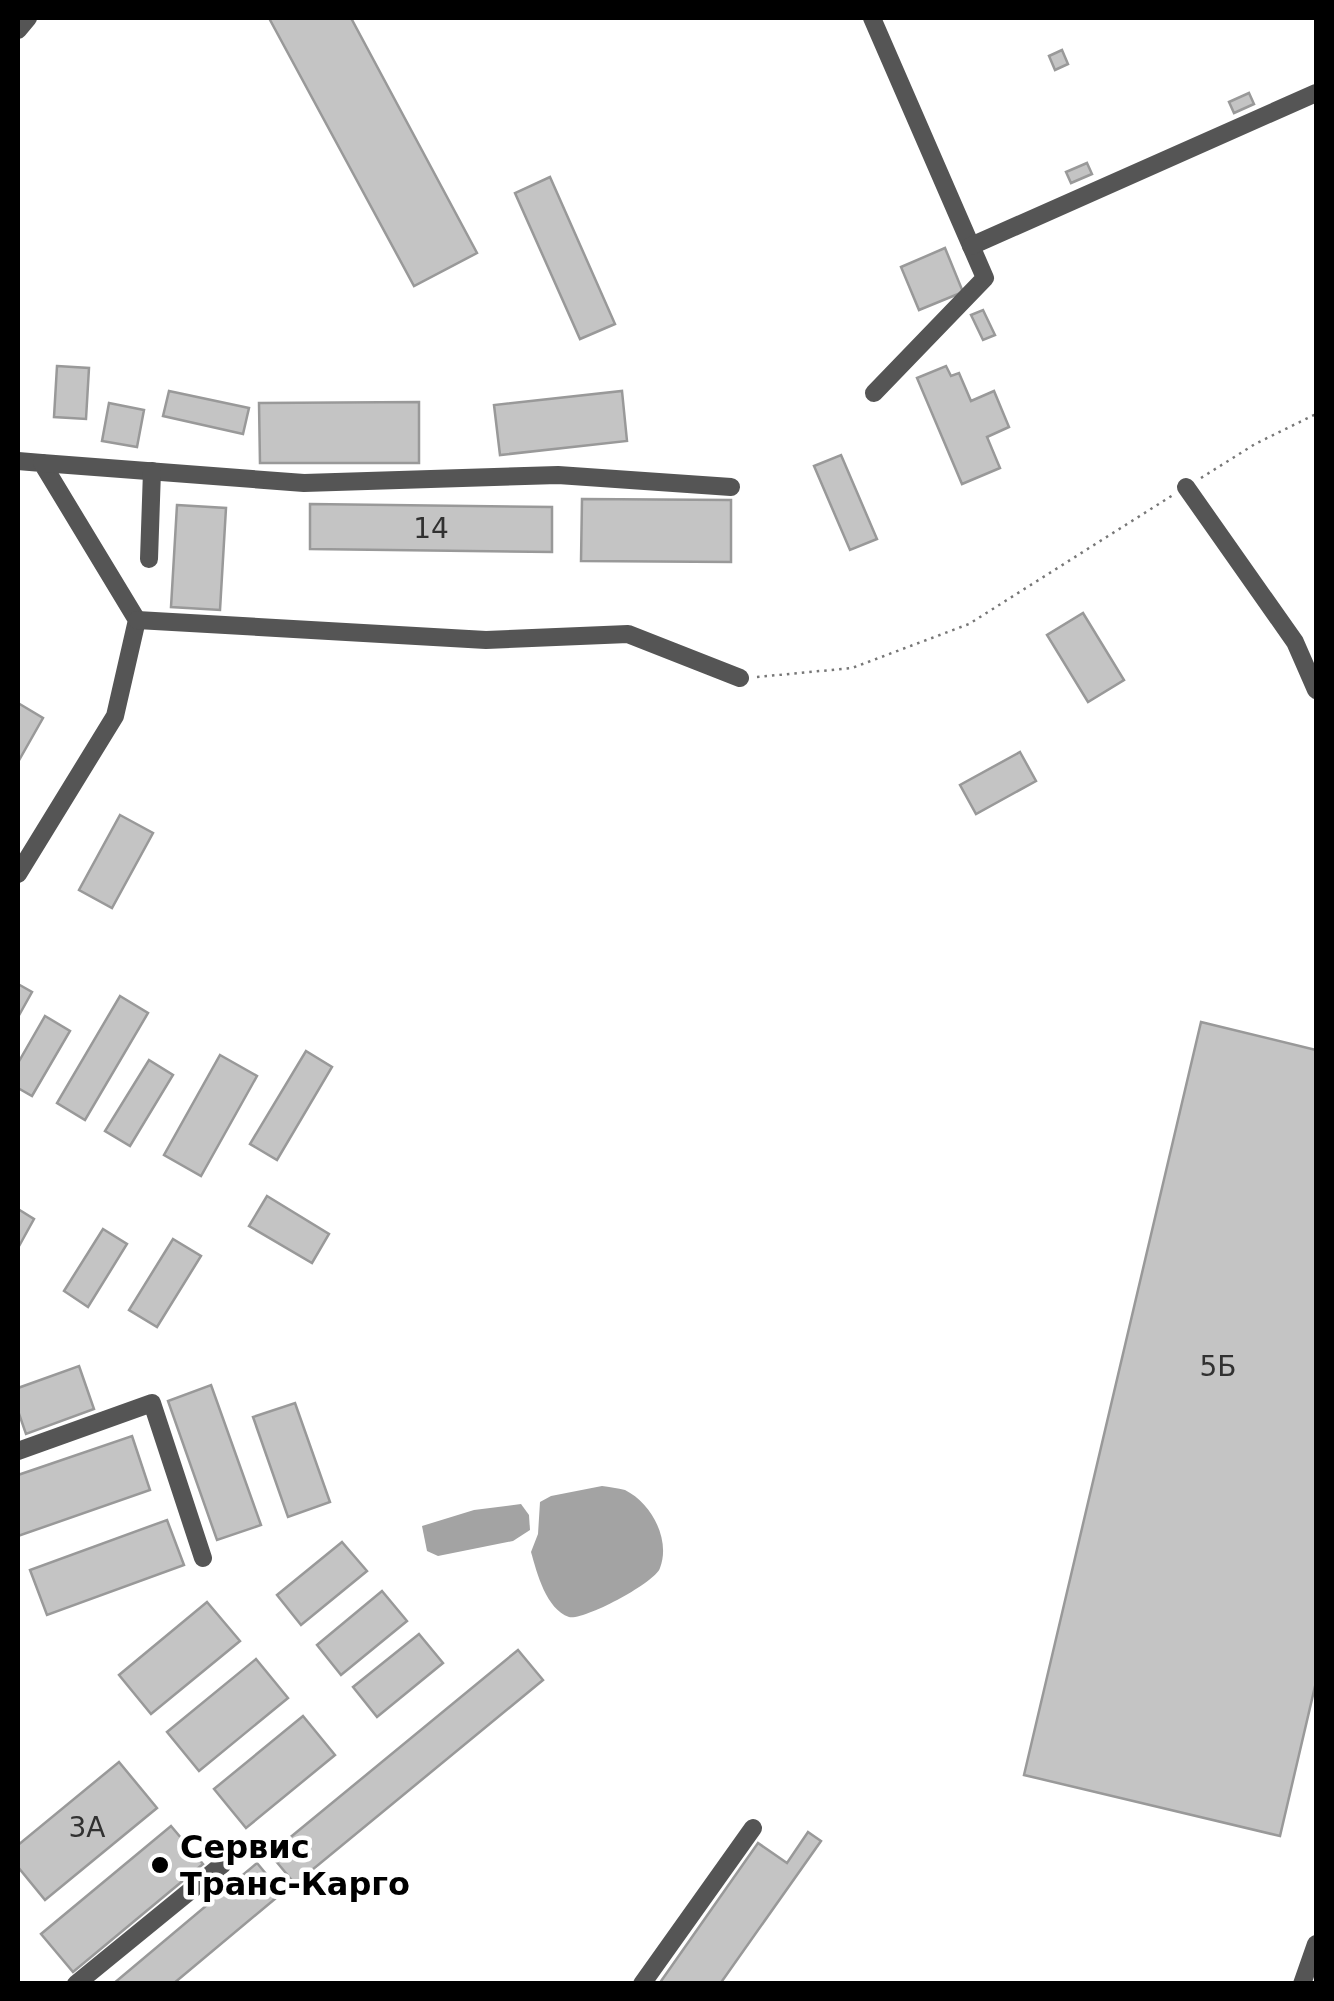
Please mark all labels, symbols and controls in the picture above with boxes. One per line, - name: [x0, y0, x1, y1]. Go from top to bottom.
- house number: 14: [413, 512, 449, 545]
- house number: 5Б: [1199, 1350, 1237, 1383]
- house number: 3А: [69, 1811, 105, 1844]
- place label: Сервис Транс-Карго: [180, 1828, 410, 1903]
- marker: Сервис Транс-Карго: [149, 1854, 171, 1876]

